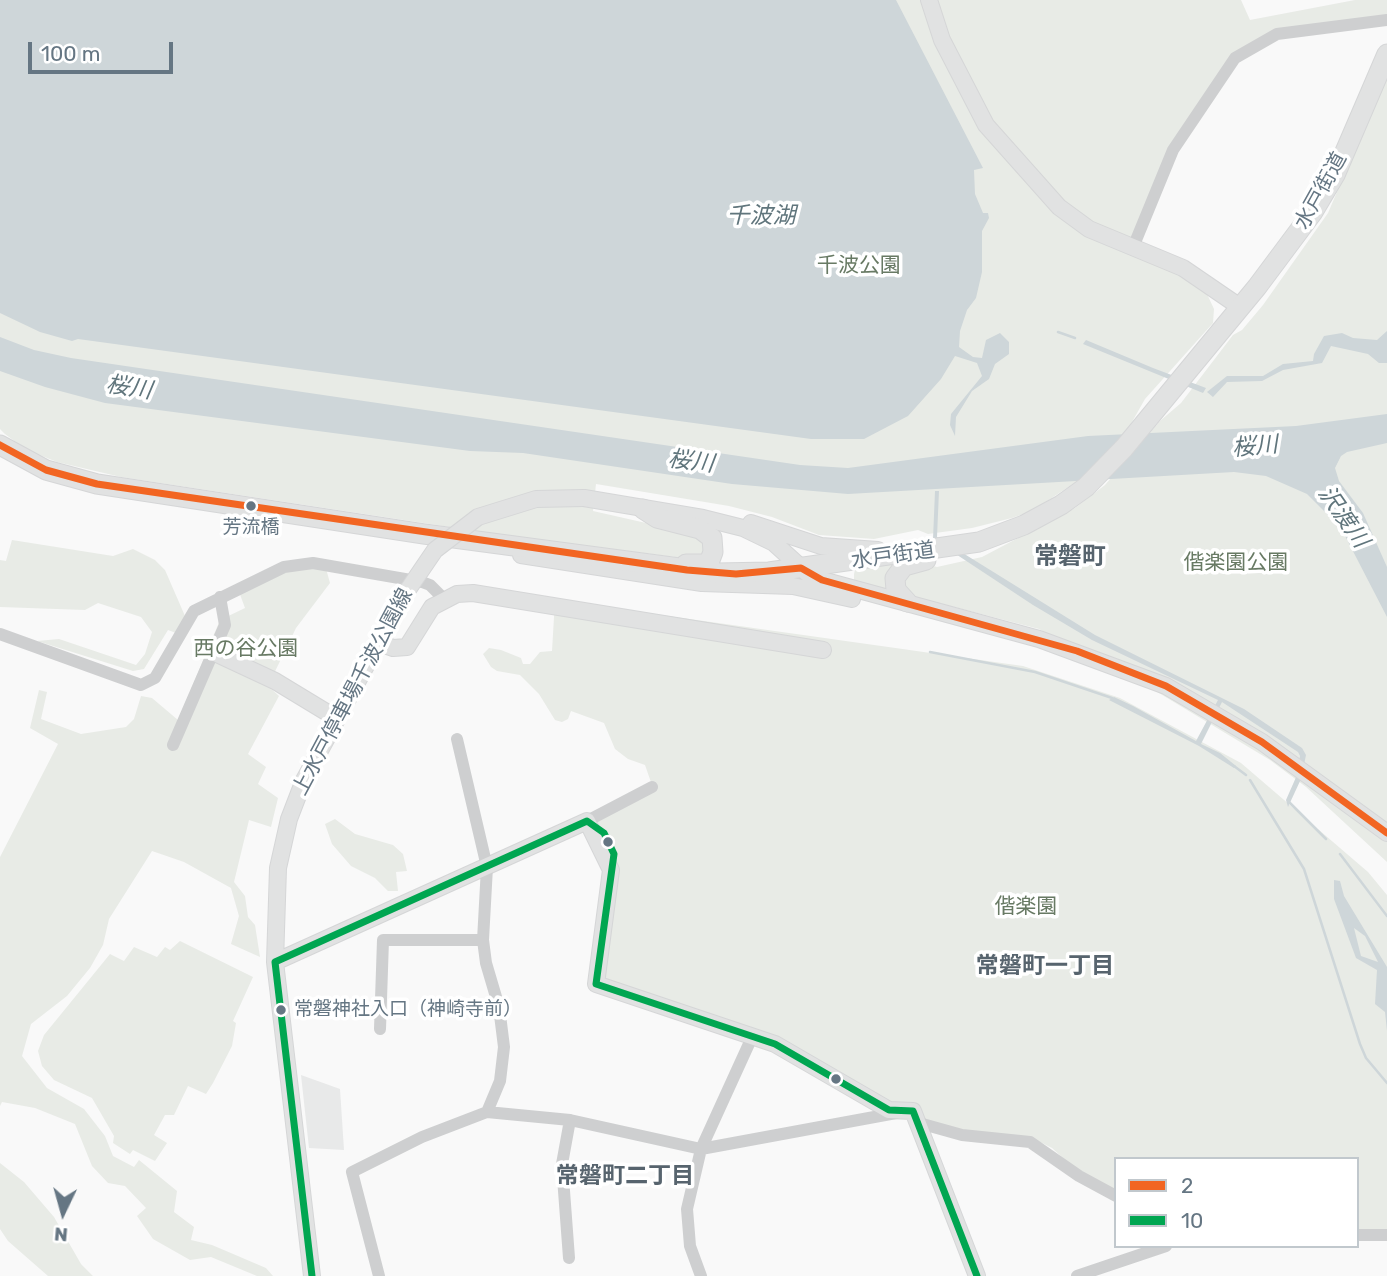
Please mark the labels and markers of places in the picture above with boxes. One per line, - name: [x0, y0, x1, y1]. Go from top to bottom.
- marker: 芳流橋: [244, 499, 258, 513]
- place label: 芳流橋: [223, 517, 279, 539]
- unlabelled marker: [601, 835, 615, 849]
- place label: 常磐神社入口（神崎寺前）: [294, 999, 522, 1021]
- marker: 常磐神社入口（神崎寺前）: [274, 1003, 288, 1017]
- unlabelled marker: [829, 1072, 843, 1086]

